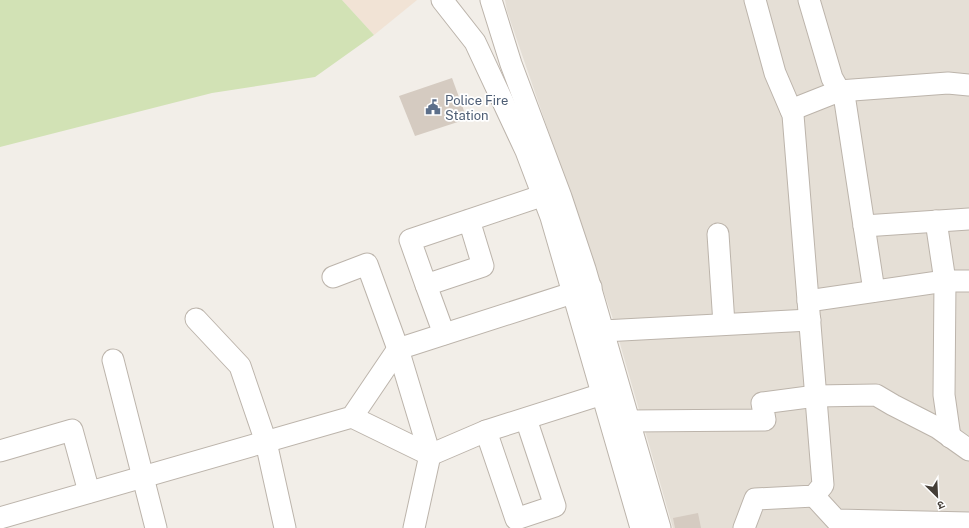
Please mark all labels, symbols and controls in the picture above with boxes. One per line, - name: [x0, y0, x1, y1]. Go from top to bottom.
- place label: Police Fire Station: [445, 93, 508, 123]
- public building icon: Police Fire Station: [424, 98, 442, 116]
- north arrow: [917, 476, 957, 516]
- text: उ: [935, 498, 946, 512]

